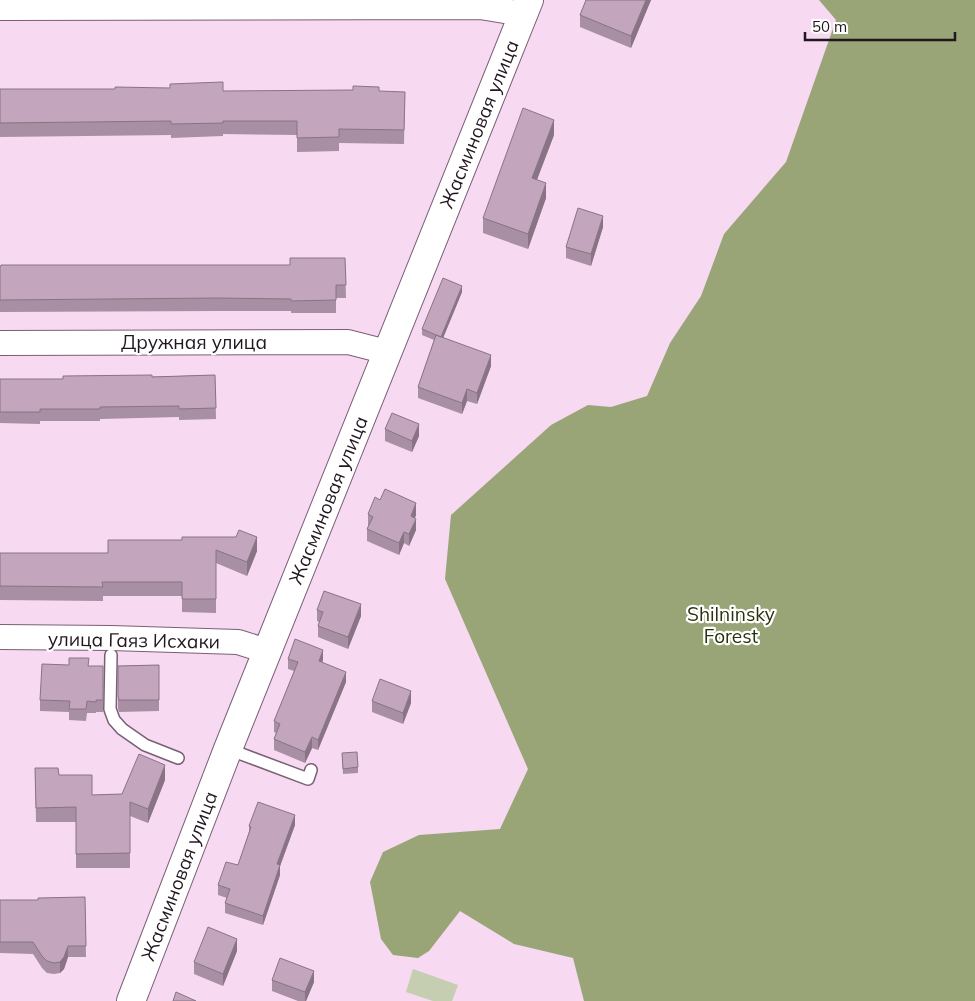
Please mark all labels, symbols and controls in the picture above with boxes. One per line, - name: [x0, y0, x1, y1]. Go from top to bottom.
- scale bar: [805, 10, 955, 42]
- text: 50 m: [812, 17, 847, 36]
- street label: Жасминовая улица: [434, 36, 524, 212]
- street label: Дружная улица: [121, 330, 267, 354]
- street label: Жасминовая улица: [283, 412, 373, 588]
- park label: Shilninsky Forest: [687, 602, 775, 648]
- street label: улица Гаяз Исхаки: [48, 627, 220, 653]
- street label: Жасминовая улица: [136, 788, 222, 964]

